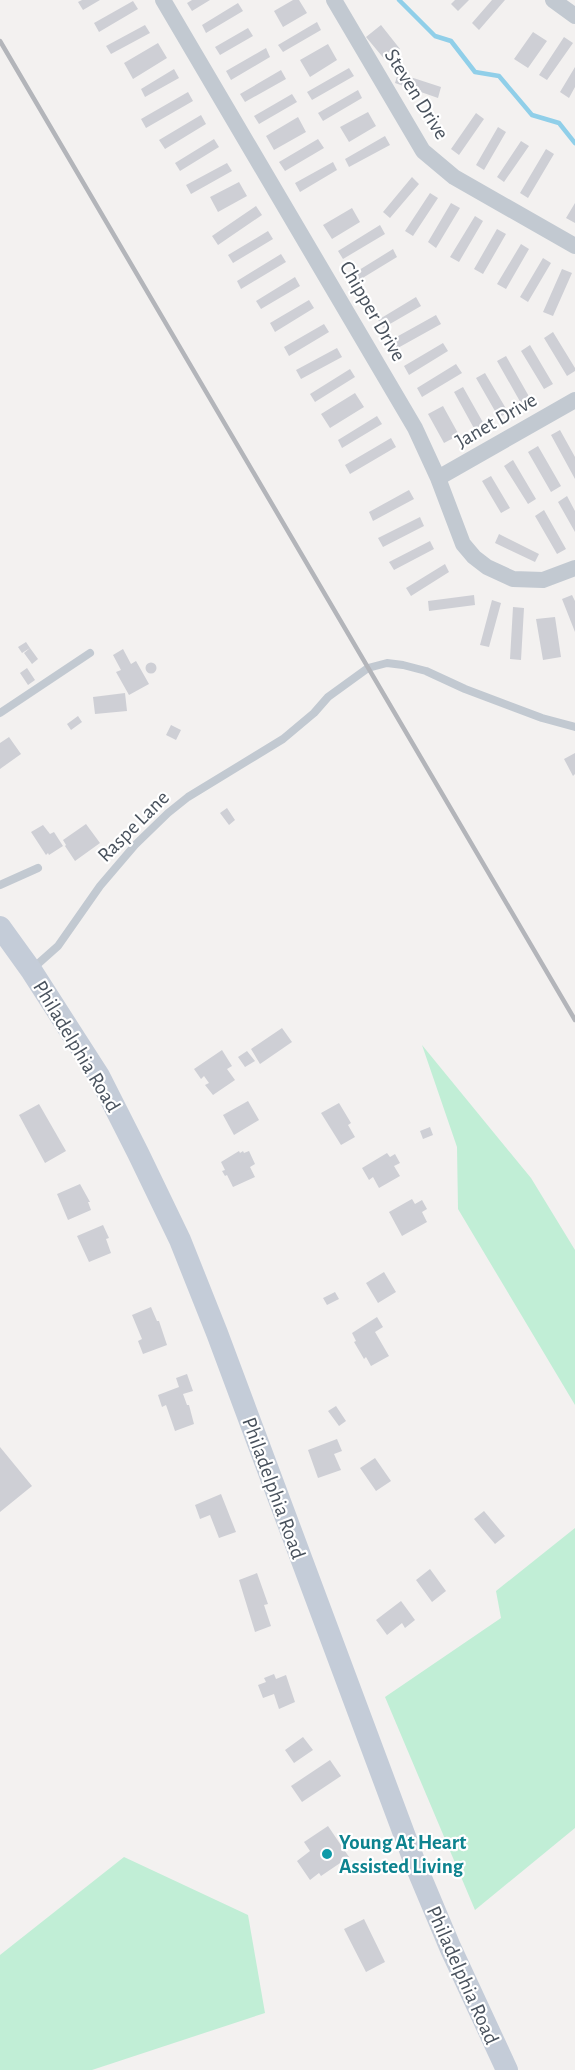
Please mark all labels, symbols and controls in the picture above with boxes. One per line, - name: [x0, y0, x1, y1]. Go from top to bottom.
- street label: Steven Drive: [381, 45, 453, 143]
- street label: Chipper Drive: [335, 258, 410, 365]
- street label: Janet Drive: [452, 389, 540, 452]
- street label: Raspe Lane: [94, 787, 173, 866]
- street label: Philadelphia Road: [29, 977, 124, 1116]
- street label: Philadelphia Road: [238, 1414, 309, 1562]
- place label: Young At Heart Assisted Living: [339, 1832, 466, 1877]
- marker: Young At Heart Assisted Living: [320, 1847, 334, 1861]
- street label: Philadelphia Road: [423, 1903, 503, 2048]

